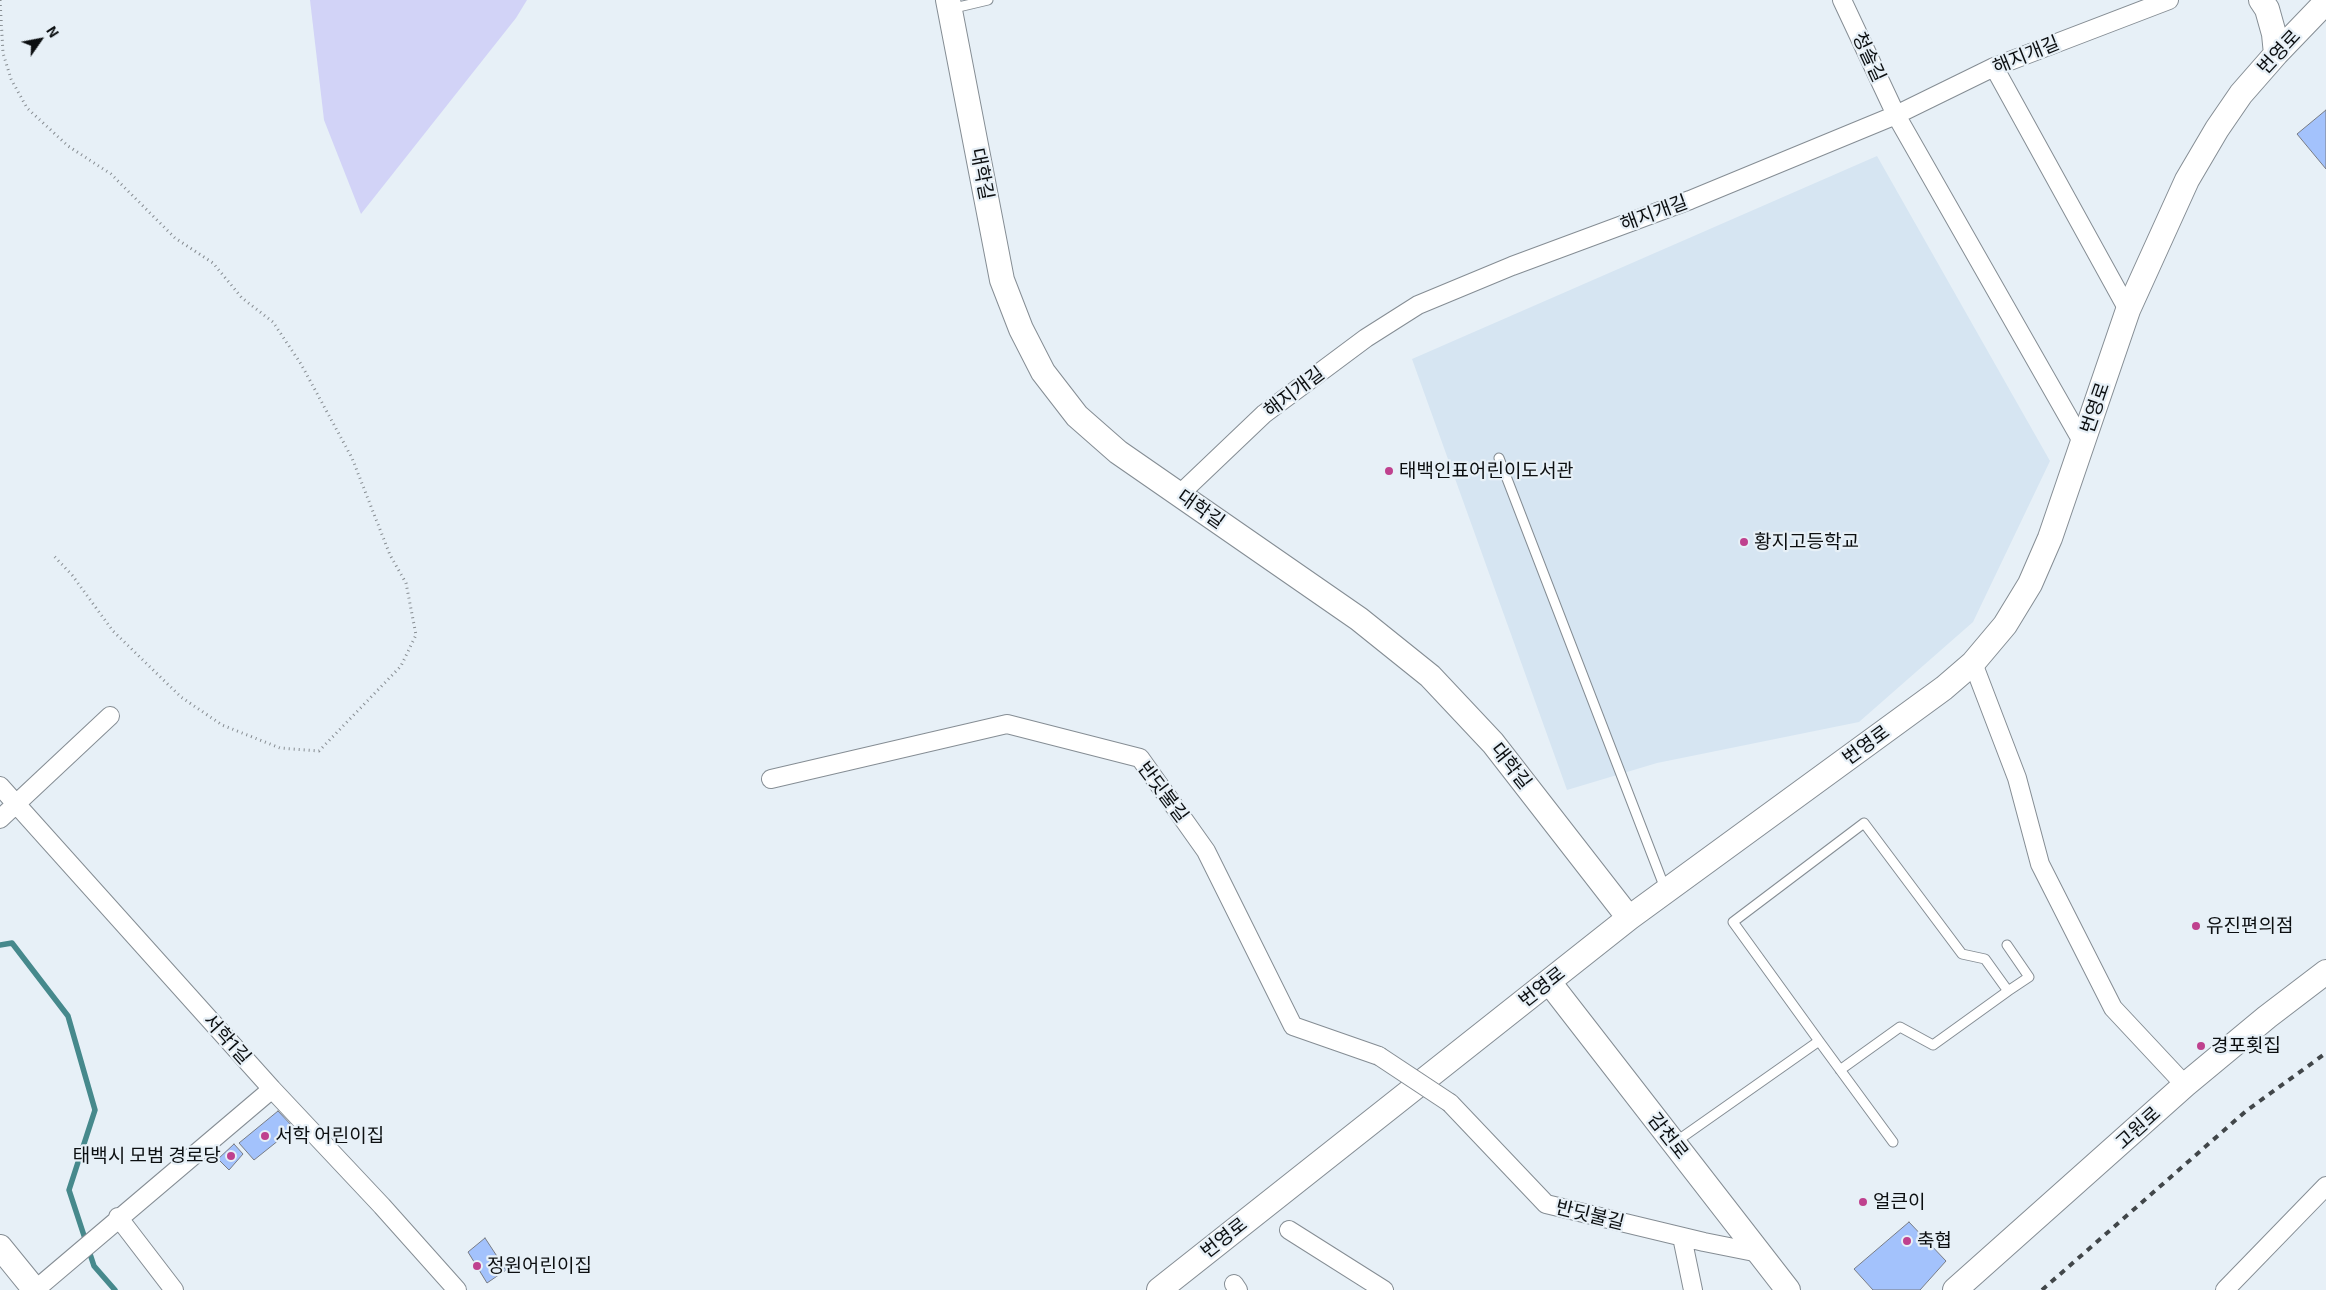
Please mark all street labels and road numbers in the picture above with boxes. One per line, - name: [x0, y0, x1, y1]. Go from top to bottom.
- street label: 번영로: [2253, 25, 2305, 79]
- street label: 청솔길: [1848, 28, 1890, 86]
- street label: 해지개길: [1989, 31, 2063, 79]
- street label: 대학길: [966, 146, 998, 202]
- street label: 해지개길: [1617, 190, 1691, 236]
- street label: 해지개길: [1259, 362, 1329, 422]
- street label: 번영로: [2076, 379, 2114, 437]
- street label: 대학길: [1173, 485, 1229, 533]
- street label: 번영로: [1838, 720, 1894, 770]
- street label: 대학길: [1486, 738, 1536, 794]
- street label: 반딧불길: [1133, 757, 1193, 827]
- street label: 번영로: [1514, 962, 1570, 1012]
- street label: 서학1길: [198, 1009, 256, 1069]
- street label: 고원로: [2111, 1102, 2165, 1154]
- street label: 감천로: [1643, 1108, 1693, 1164]
- street label: 반딧불길: [1553, 1195, 1627, 1235]
- street label: 번영로: [1196, 1213, 1252, 1263]

